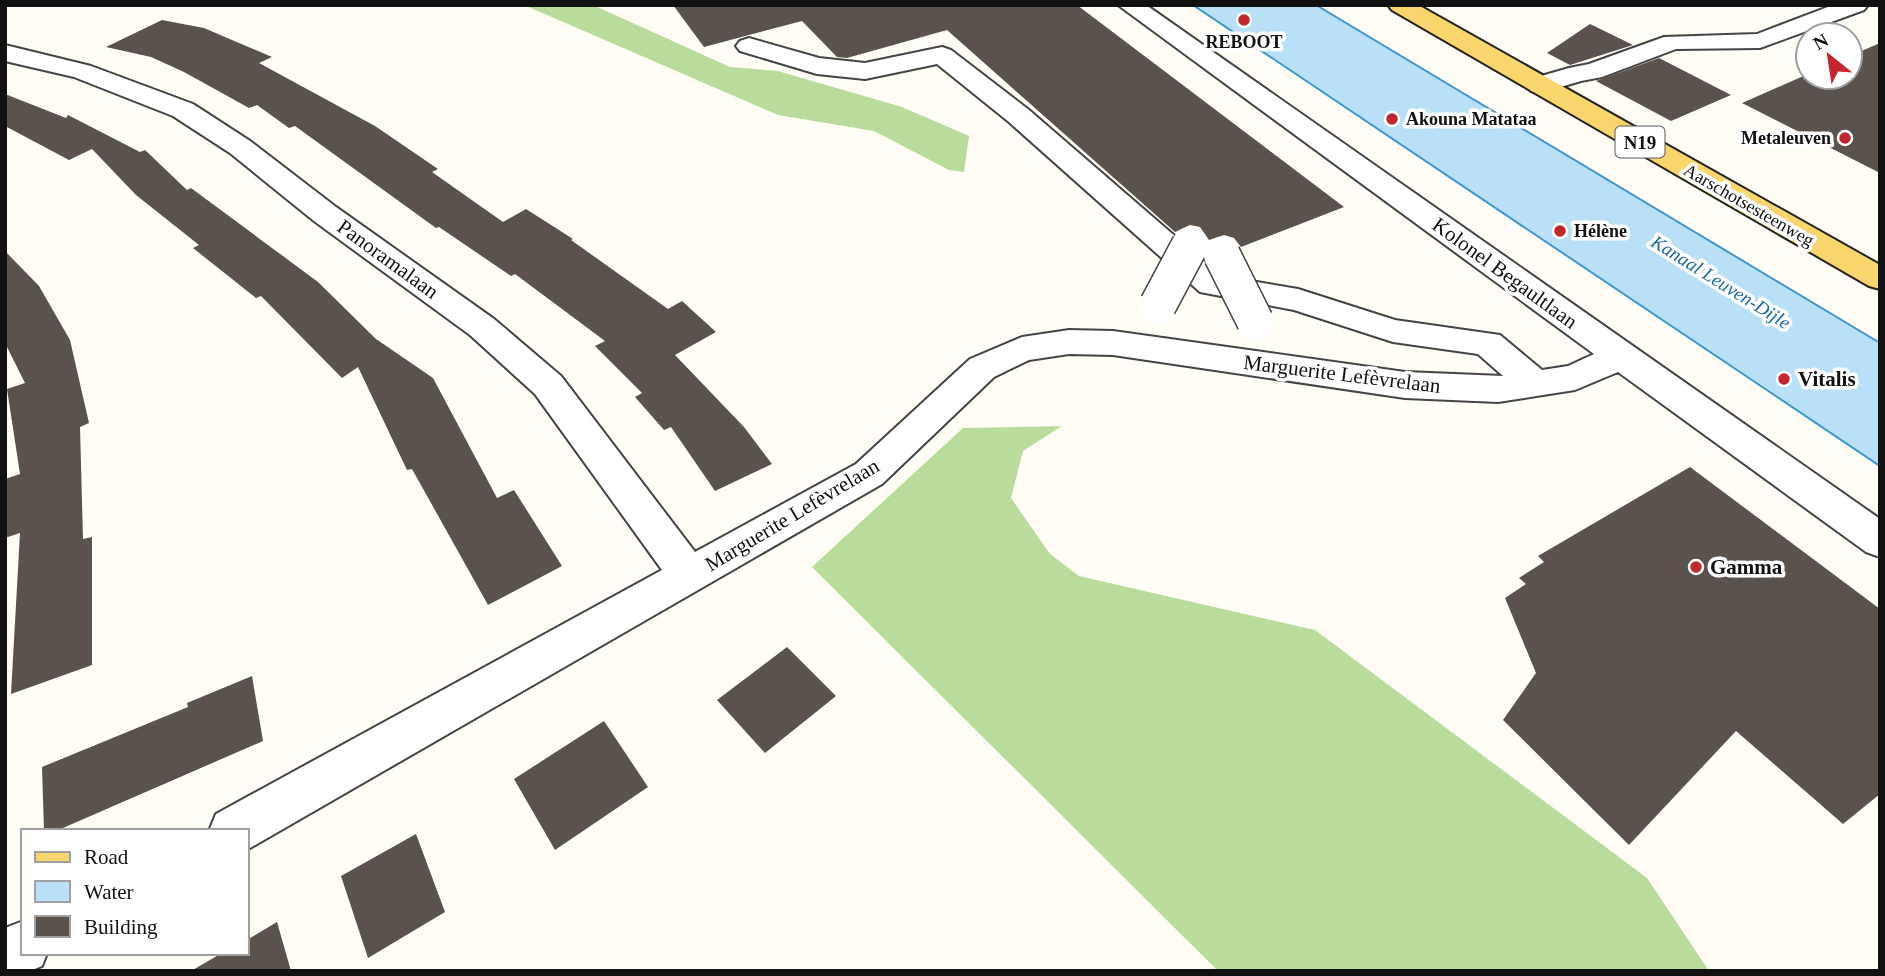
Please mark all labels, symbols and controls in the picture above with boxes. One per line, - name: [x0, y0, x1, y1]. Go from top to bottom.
- marker: REBOOT: [1236, 12, 1252, 28]
- north arrow: [1794, 21, 1864, 91]
- text: N: [1810, 29, 1832, 54]
- place label: REBOOT: [1205, 32, 1283, 52]
- place label: Akouna Matataa: [1406, 109, 1537, 129]
- marker: Akouna Matataa: [1384, 111, 1400, 127]
- road number: N19: [1616, 126, 1664, 158]
- place label: Metaleuven: [1741, 128, 1831, 148]
- marker: Metaleuven: [1837, 130, 1853, 146]
- street label: Aarschotsesteenweg: [1680, 160, 1818, 250]
- street label: Kolonel Begaultlaan: [1428, 212, 1583, 334]
- street label: Panoramalaan: [333, 214, 444, 304]
- place label: Hélène: [1574, 221, 1627, 241]
- marker: Hélène: [1552, 223, 1568, 239]
- water label: Kanaal Leuven-Dijle: [1647, 230, 1794, 333]
- street label: Marguerite Lefèvrelaan: [1242, 350, 1442, 398]
- place label: Vitalis: [1798, 367, 1856, 391]
- marker: Vitalis: [1776, 371, 1792, 387]
- street label: Marguerite Lefèvrelaan: [701, 453, 884, 576]
- place label: Gamma: [1710, 555, 1783, 579]
- marker: Gamma: [1688, 559, 1704, 575]
- legend: [21, 829, 248, 955]
- text: Road: [84, 845, 129, 869]
- text: Water: [84, 880, 134, 904]
- text: Building: [84, 915, 158, 939]

